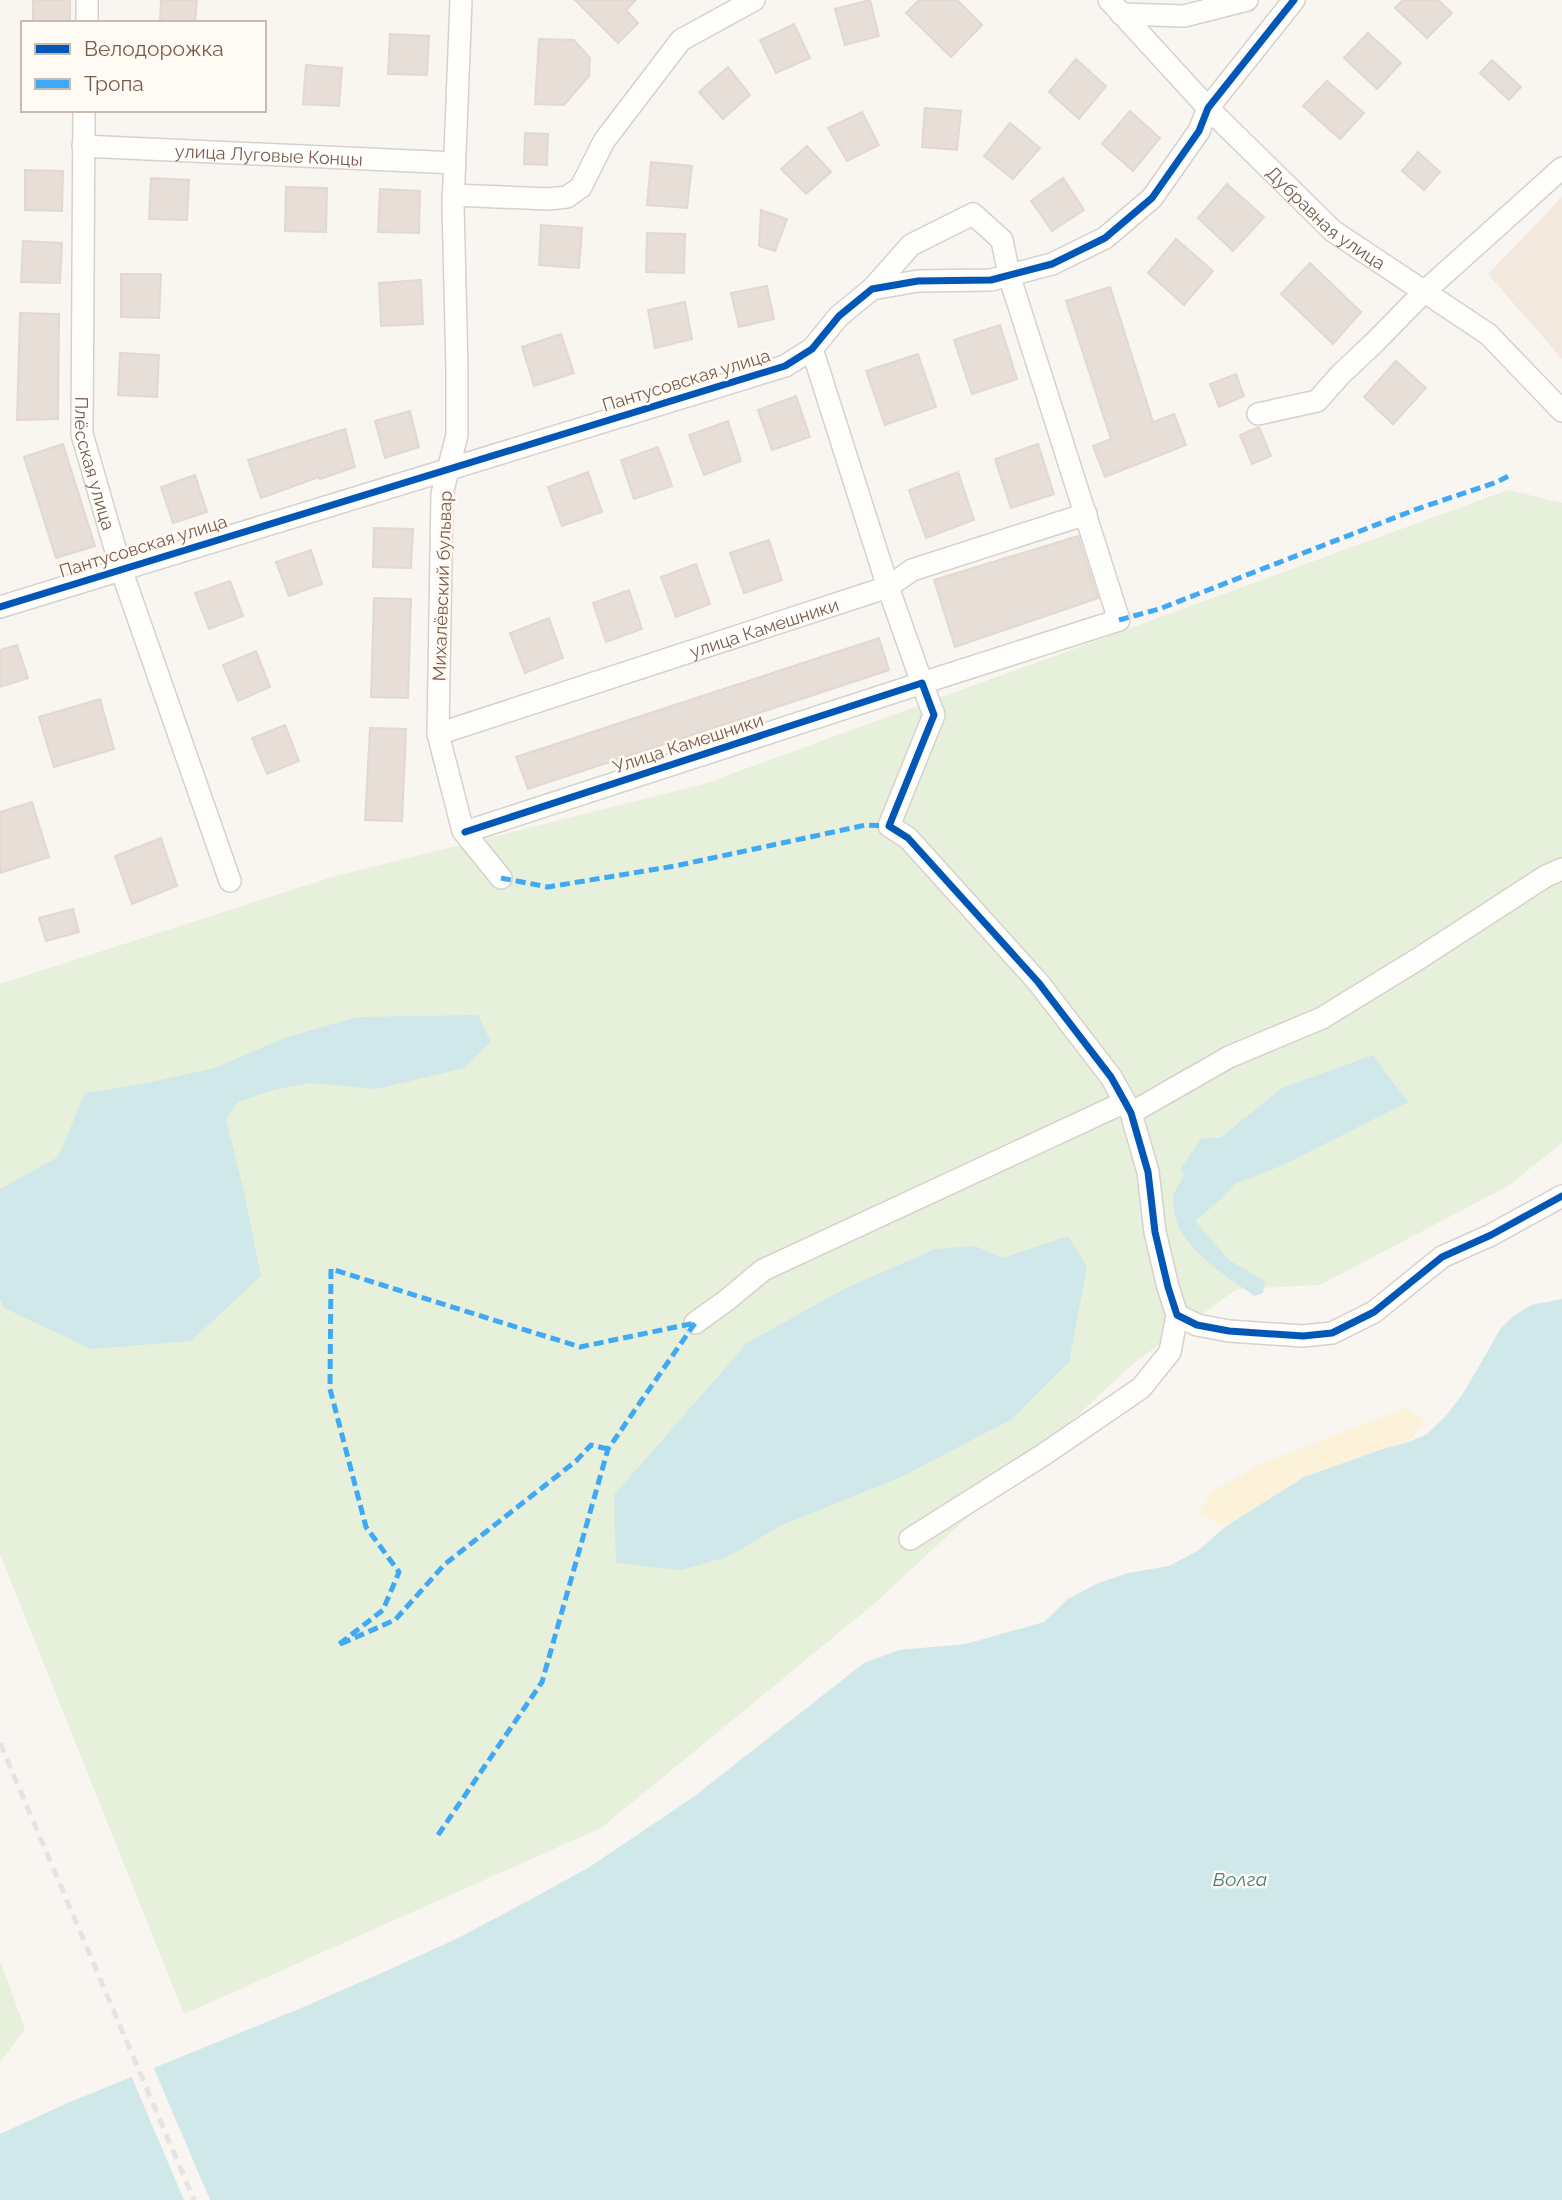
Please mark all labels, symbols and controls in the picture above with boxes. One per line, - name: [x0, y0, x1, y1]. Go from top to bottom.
- legend: [21, 21, 266, 112]
- text: Велодорожка: [84, 36, 224, 61]
- text: Тропа: [84, 71, 144, 96]
- street label: улица Луговые Концы: [174, 140, 363, 169]
- street label: Дубравная улица: [1262, 161, 1390, 273]
- street label: Пантусовская улица: [599, 344, 773, 416]
- street label: Плёсская улица: [71, 396, 120, 532]
- street label: Михалёвский бульвар: [428, 490, 456, 682]
- street label: Пантусовская улица: [56, 510, 230, 582]
- street label: улица Камешники: [687, 593, 841, 662]
- street label: Улица Камешники: [610, 709, 766, 777]
- water label: Волга: [1213, 1868, 1267, 1890]

